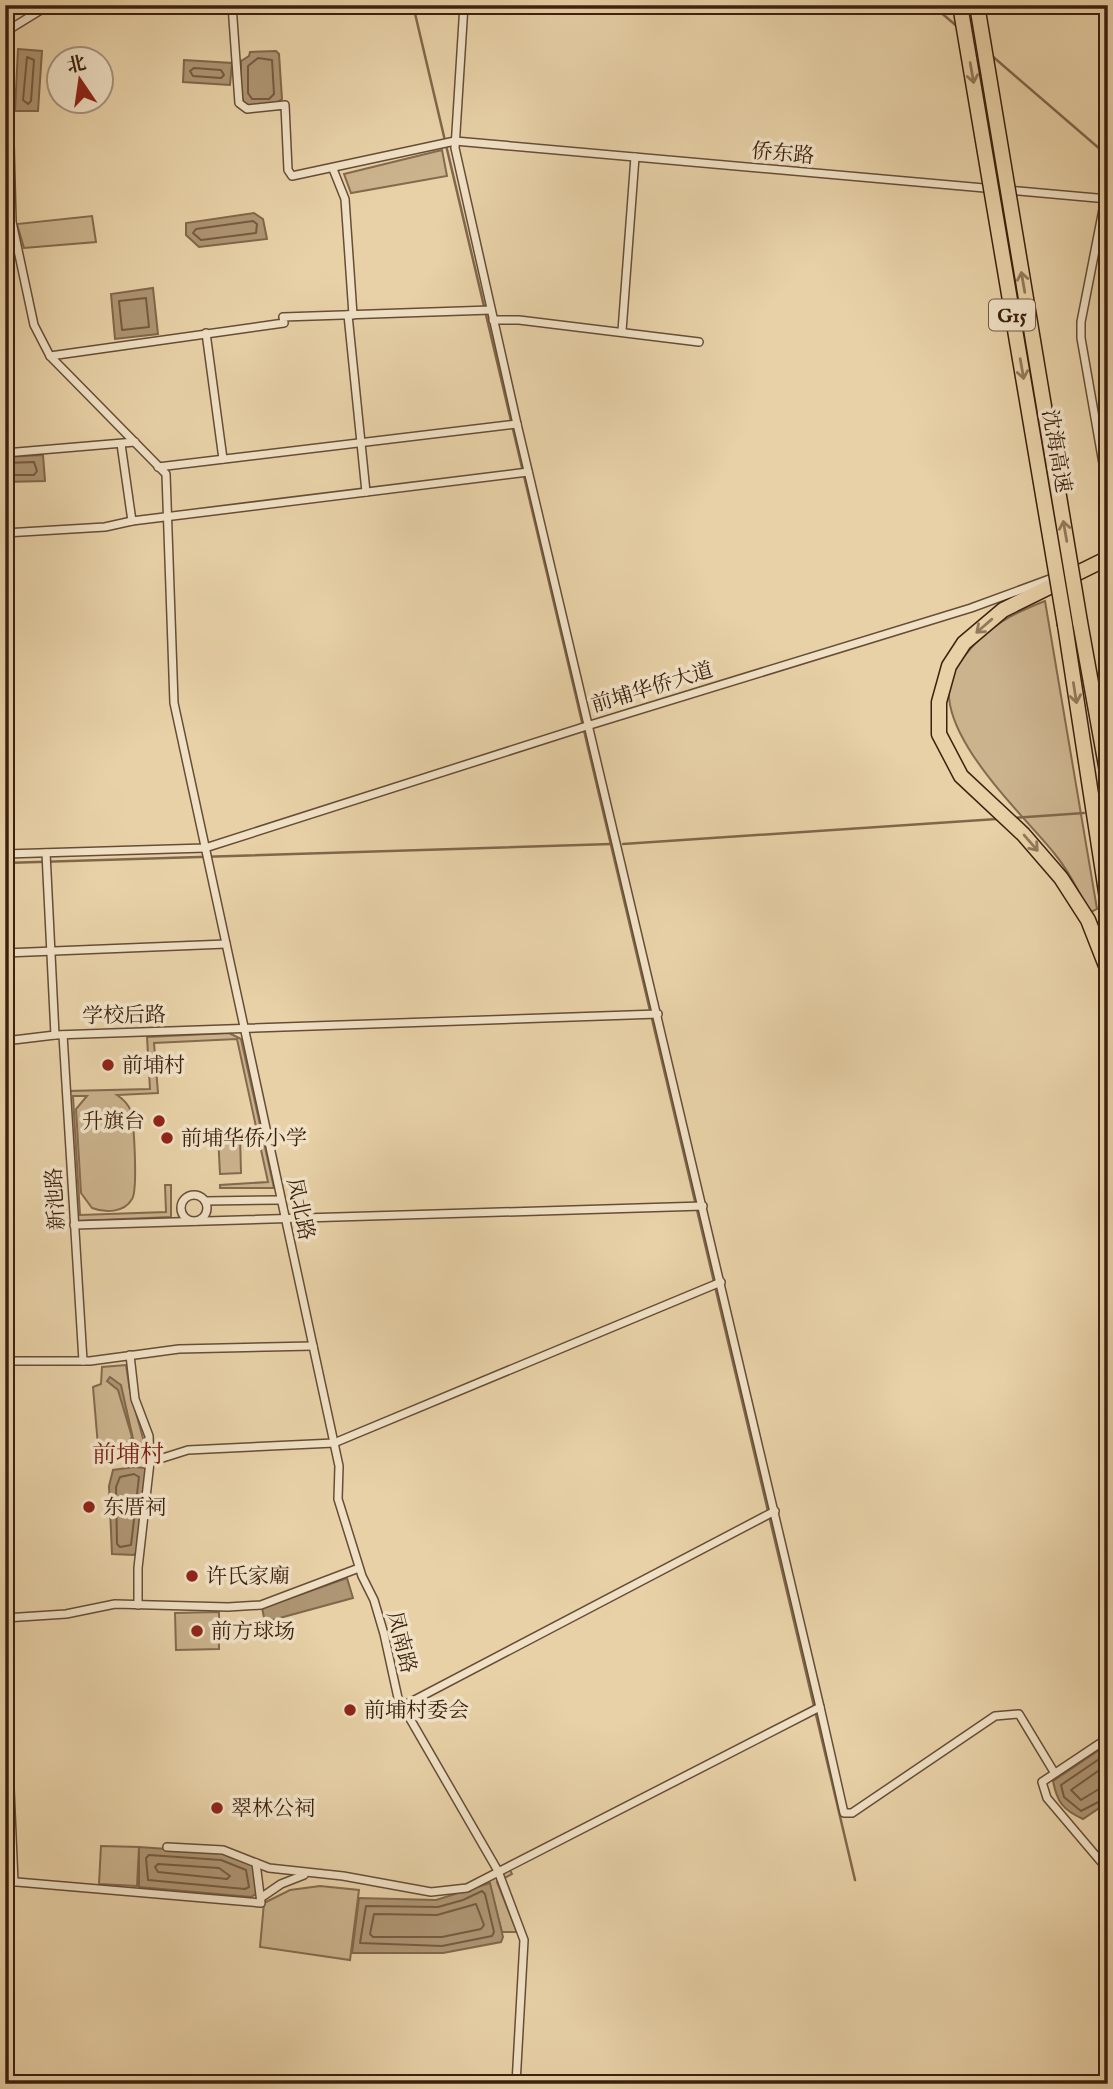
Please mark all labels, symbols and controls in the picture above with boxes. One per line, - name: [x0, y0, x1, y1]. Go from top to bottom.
- north arrow: [46, 46, 116, 116]
- text: 北: [65, 52, 89, 79]
- one-way arrow: [966, 61, 979, 83]
- street label: 侨东路: [750, 138, 815, 171]
- one-way arrow: [1016, 271, 1029, 294]
- road number: G15: [989, 300, 1035, 330]
- one-way arrow: [1015, 357, 1029, 380]
- street label: 沈海高速: [1035, 408, 1076, 495]
- one-way arrow: [1058, 520, 1071, 543]
- one-way arrow: [975, 618, 993, 634]
- street label: 前埔华侨大道: [588, 657, 717, 720]
- one-way arrow: [1069, 681, 1082, 704]
- one-way arrow: [1023, 834, 1039, 852]
- street label: 学校后路: [82, 1002, 166, 1031]
- place label: 前埔村: [122, 1053, 185, 1080]
- marker: 前埔村: [100, 1057, 116, 1073]
- place label: 升旗台: [82, 1109, 145, 1136]
- marker: 升旗台: [151, 1113, 167, 1129]
- place label: 前埔华侨小学: [181, 1126, 307, 1153]
- marker: 前埔华侨小学: [159, 1130, 175, 1146]
- street label: 新池路: [41, 1167, 72, 1231]
- street label: 凤北路: [280, 1176, 319, 1243]
- district label: 前埔村: [92, 1440, 164, 1471]
- place label: 东厝祠: [103, 1495, 166, 1522]
- marker: 东厝祠: [81, 1499, 97, 1515]
- place label: 许氏家廟: [206, 1564, 290, 1591]
- marker: 许氏家廟: [184, 1568, 200, 1584]
- street label: 凤南路: [380, 1609, 421, 1676]
- place label: 前方球场: [211, 1619, 295, 1646]
- marker: 前方球场: [189, 1623, 205, 1639]
- place label: 前埔村委会: [364, 1698, 469, 1725]
- marker: 前埔村委会: [342, 1702, 358, 1718]
- place label: 翠林公祠: [231, 1796, 315, 1823]
- marker: 翠林公祠: [209, 1800, 225, 1816]

